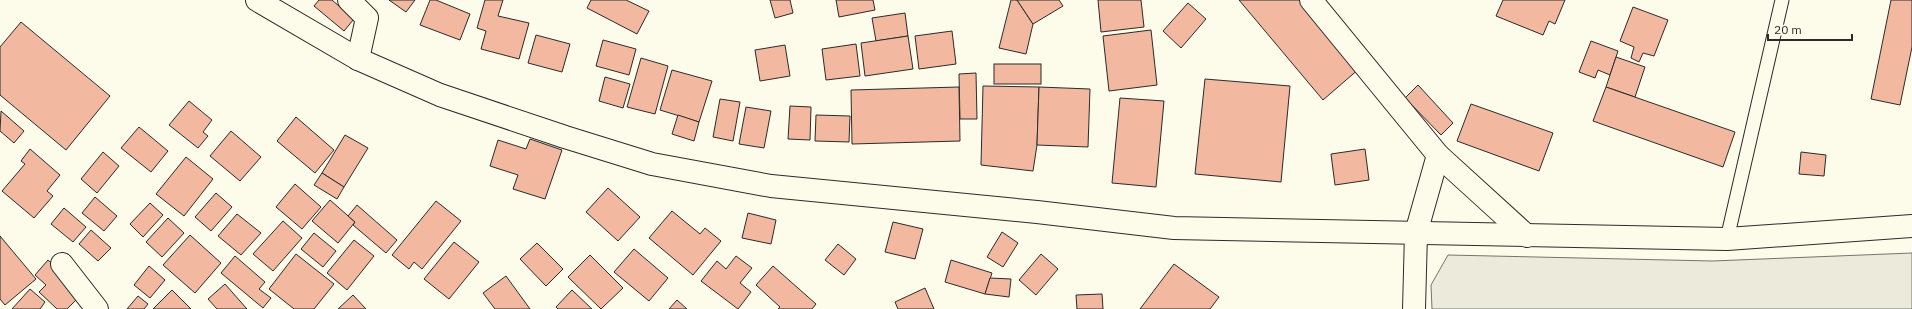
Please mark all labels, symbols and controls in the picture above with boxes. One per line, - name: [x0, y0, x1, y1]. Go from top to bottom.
- scale bar: [1768, 16, 1852, 42]
- text: 20 m: [1774, 22, 1802, 37]

